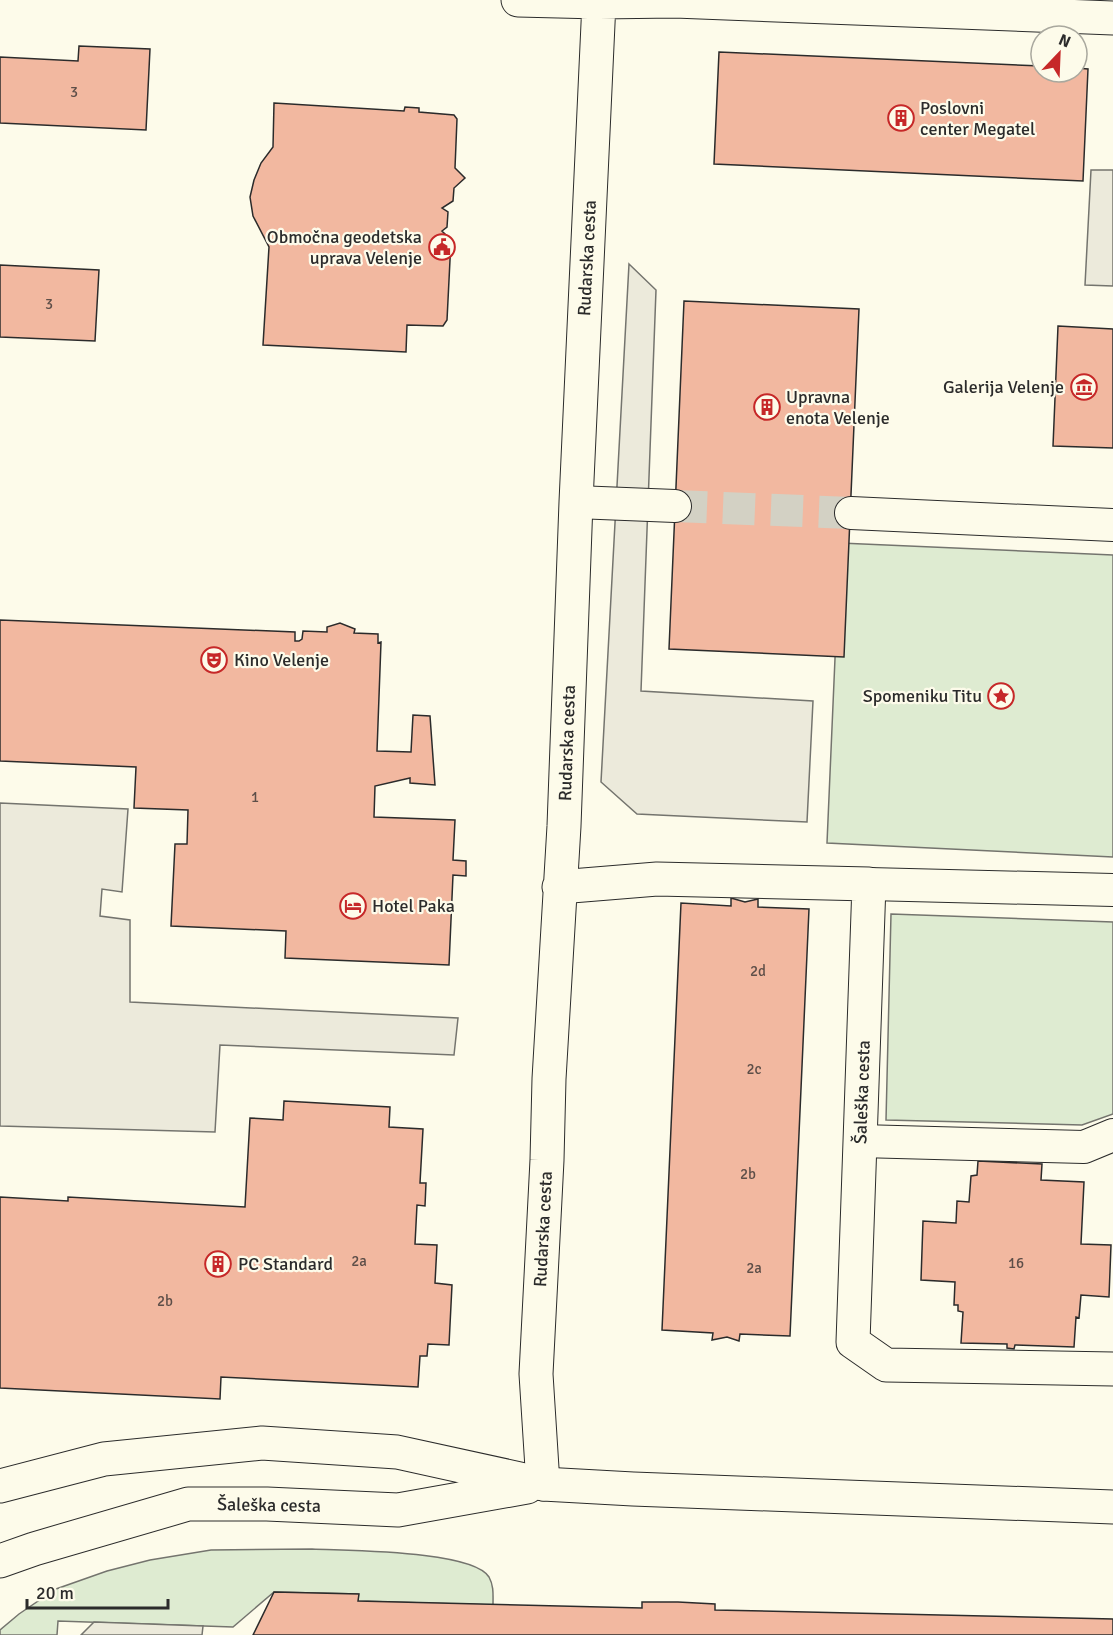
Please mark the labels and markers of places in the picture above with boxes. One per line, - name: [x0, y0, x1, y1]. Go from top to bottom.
- place label: Poslovni center Megatel: [920, 97, 1035, 140]
- building icon: Poslovni center Megatel: [886, 103, 916, 133]
- place label: Območna geodetska uprava Velenje: [267, 226, 422, 269]
- public building icon: Območna geodetska uprava Velenje: [427, 232, 457, 262]
- museum icon: Galerija Velenje: [1069, 372, 1099, 402]
- place label: Galerija Velenje: [943, 376, 1064, 398]
- place label: Upravna enota Velenje: [786, 386, 890, 429]
- building icon: Upravna enota Velenje: [752, 392, 782, 422]
- theatre icon: Kino Velenje: [199, 645, 229, 675]
- place label: Kino Velenje: [234, 649, 329, 671]
- place icon: Spomeniku Titu: [986, 681, 1016, 711]
- place label: Spomeniku Titu: [863, 685, 982, 707]
- hotel icon: Hotel Paka: [338, 891, 368, 921]
- place label: Hotel Paka: [372, 895, 455, 917]
- building icon: PC Standard: [203, 1249, 233, 1279]
- place label: PC Standard: [238, 1253, 333, 1275]

